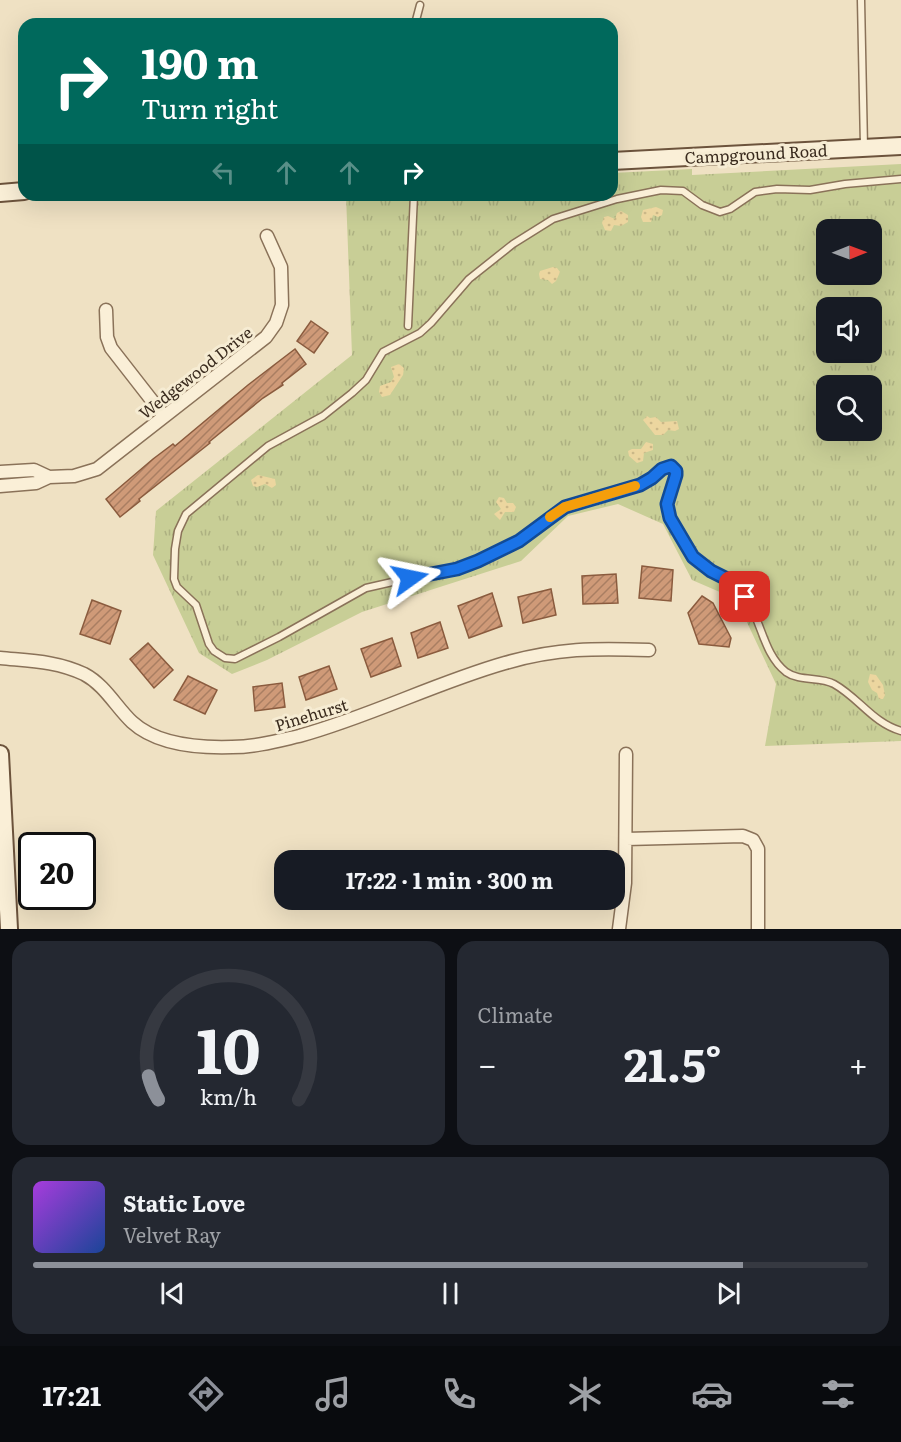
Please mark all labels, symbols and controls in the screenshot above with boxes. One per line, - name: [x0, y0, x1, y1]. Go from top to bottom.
- text: 190 m: [141, 30, 259, 92]
- icon: right: [42, 42, 120, 120]
- text: Turn right: [141, 87, 278, 127]
- street label: Campground Road: [684, 137, 828, 169]
- icon: left: [207, 156, 240, 189]
- icon: ahead: [270, 156, 303, 189]
- icon: ahead: [333, 156, 366, 189]
- icon: right: [396, 156, 429, 189]
- north arrow: [816, 219, 882, 285]
- map controls: [816, 219, 882, 441]
- button: sound: [816, 297, 882, 363]
- street label: Wedgewood Drive: [133, 320, 257, 424]
- button: search: [816, 375, 882, 441]
- position arrow: [378, 546, 442, 610]
- pin: [719, 571, 770, 622]
- icon: arrive: [728, 580, 761, 613]
- street label: Pinehurst: [272, 691, 351, 736]
- speed limit sign: 20: [18, 832, 96, 910]
- text: 17:22 · 1 min · 300 m: [346, 863, 553, 896]
- text: Climate: [478, 999, 553, 1029]
- text: 10: [196, 1001, 260, 1093]
- text: 21.5°: [624, 1029, 722, 1096]
- text: −: [478, 1038, 497, 1087]
- text: +: [849, 1038, 868, 1087]
- text: km/h: [200, 1080, 257, 1112]
- text: Static Love: [123, 1186, 245, 1219]
- text: Velvet Ray: [123, 1219, 221, 1249]
- icon: previous: [156, 1277, 189, 1310]
- icon: pause: [434, 1277, 467, 1310]
- icon: next: [712, 1277, 745, 1310]
- icon: directions: [185, 1373, 227, 1415]
- icon: music: [312, 1373, 354, 1415]
- icon: phone: [438, 1373, 480, 1415]
- icon: climate: [564, 1373, 606, 1415]
- icon: car: [691, 1373, 733, 1415]
- icon: filters: [817, 1373, 859, 1415]
- text: 17:21: [42, 1374, 101, 1414]

